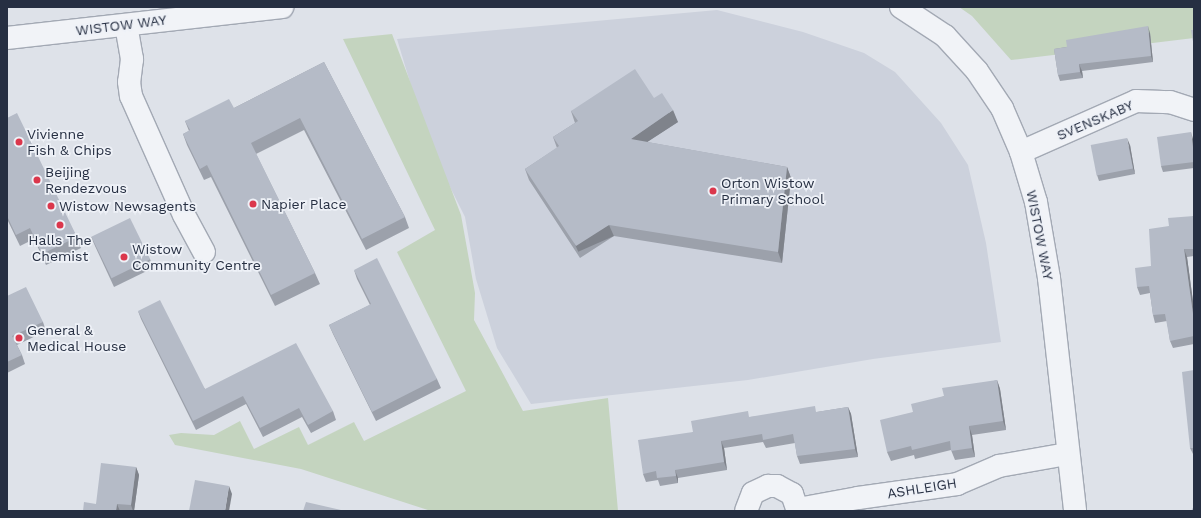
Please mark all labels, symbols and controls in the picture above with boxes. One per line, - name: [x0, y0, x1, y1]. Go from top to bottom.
- street label: WISTOW WAY: [74, 11, 168, 39]
- street label: SVENSKABY: [1054, 96, 1136, 144]
- place label: Vivienne Fish & Chips: [27, 126, 112, 158]
- marker: Vivienne Fish & Chips: [14, 137, 24, 147]
- place label: Beijing Rendezvous: [45, 164, 127, 196]
- marker: Beijing Rendezvous: [32, 175, 42, 185]
- place label: Orton Wistow Primary School: [721, 175, 825, 208]
- marker: Orton Wistow Primary School: [708, 186, 718, 196]
- street label: WISTOW WAY: [1023, 188, 1057, 282]
- place label: Napier Place: [261, 196, 347, 212]
- place label: Wistow Newsagents: [59, 198, 196, 214]
- marker: Napier Place: [248, 199, 258, 209]
- marker: Wistow Newsagents: [46, 201, 56, 211]
- marker: Halls The Chemist: [55, 220, 65, 230]
- place label: Halls The Chemist: [28, 232, 92, 264]
- place label: Wistow Community Centre: [132, 241, 261, 274]
- marker: Wistow Community Centre: [119, 252, 129, 262]
- place label: General & Medical House: [27, 322, 127, 354]
- marker: General & Medical House: [14, 333, 24, 343]
- street label: ASHLEIGH: [886, 474, 958, 502]

